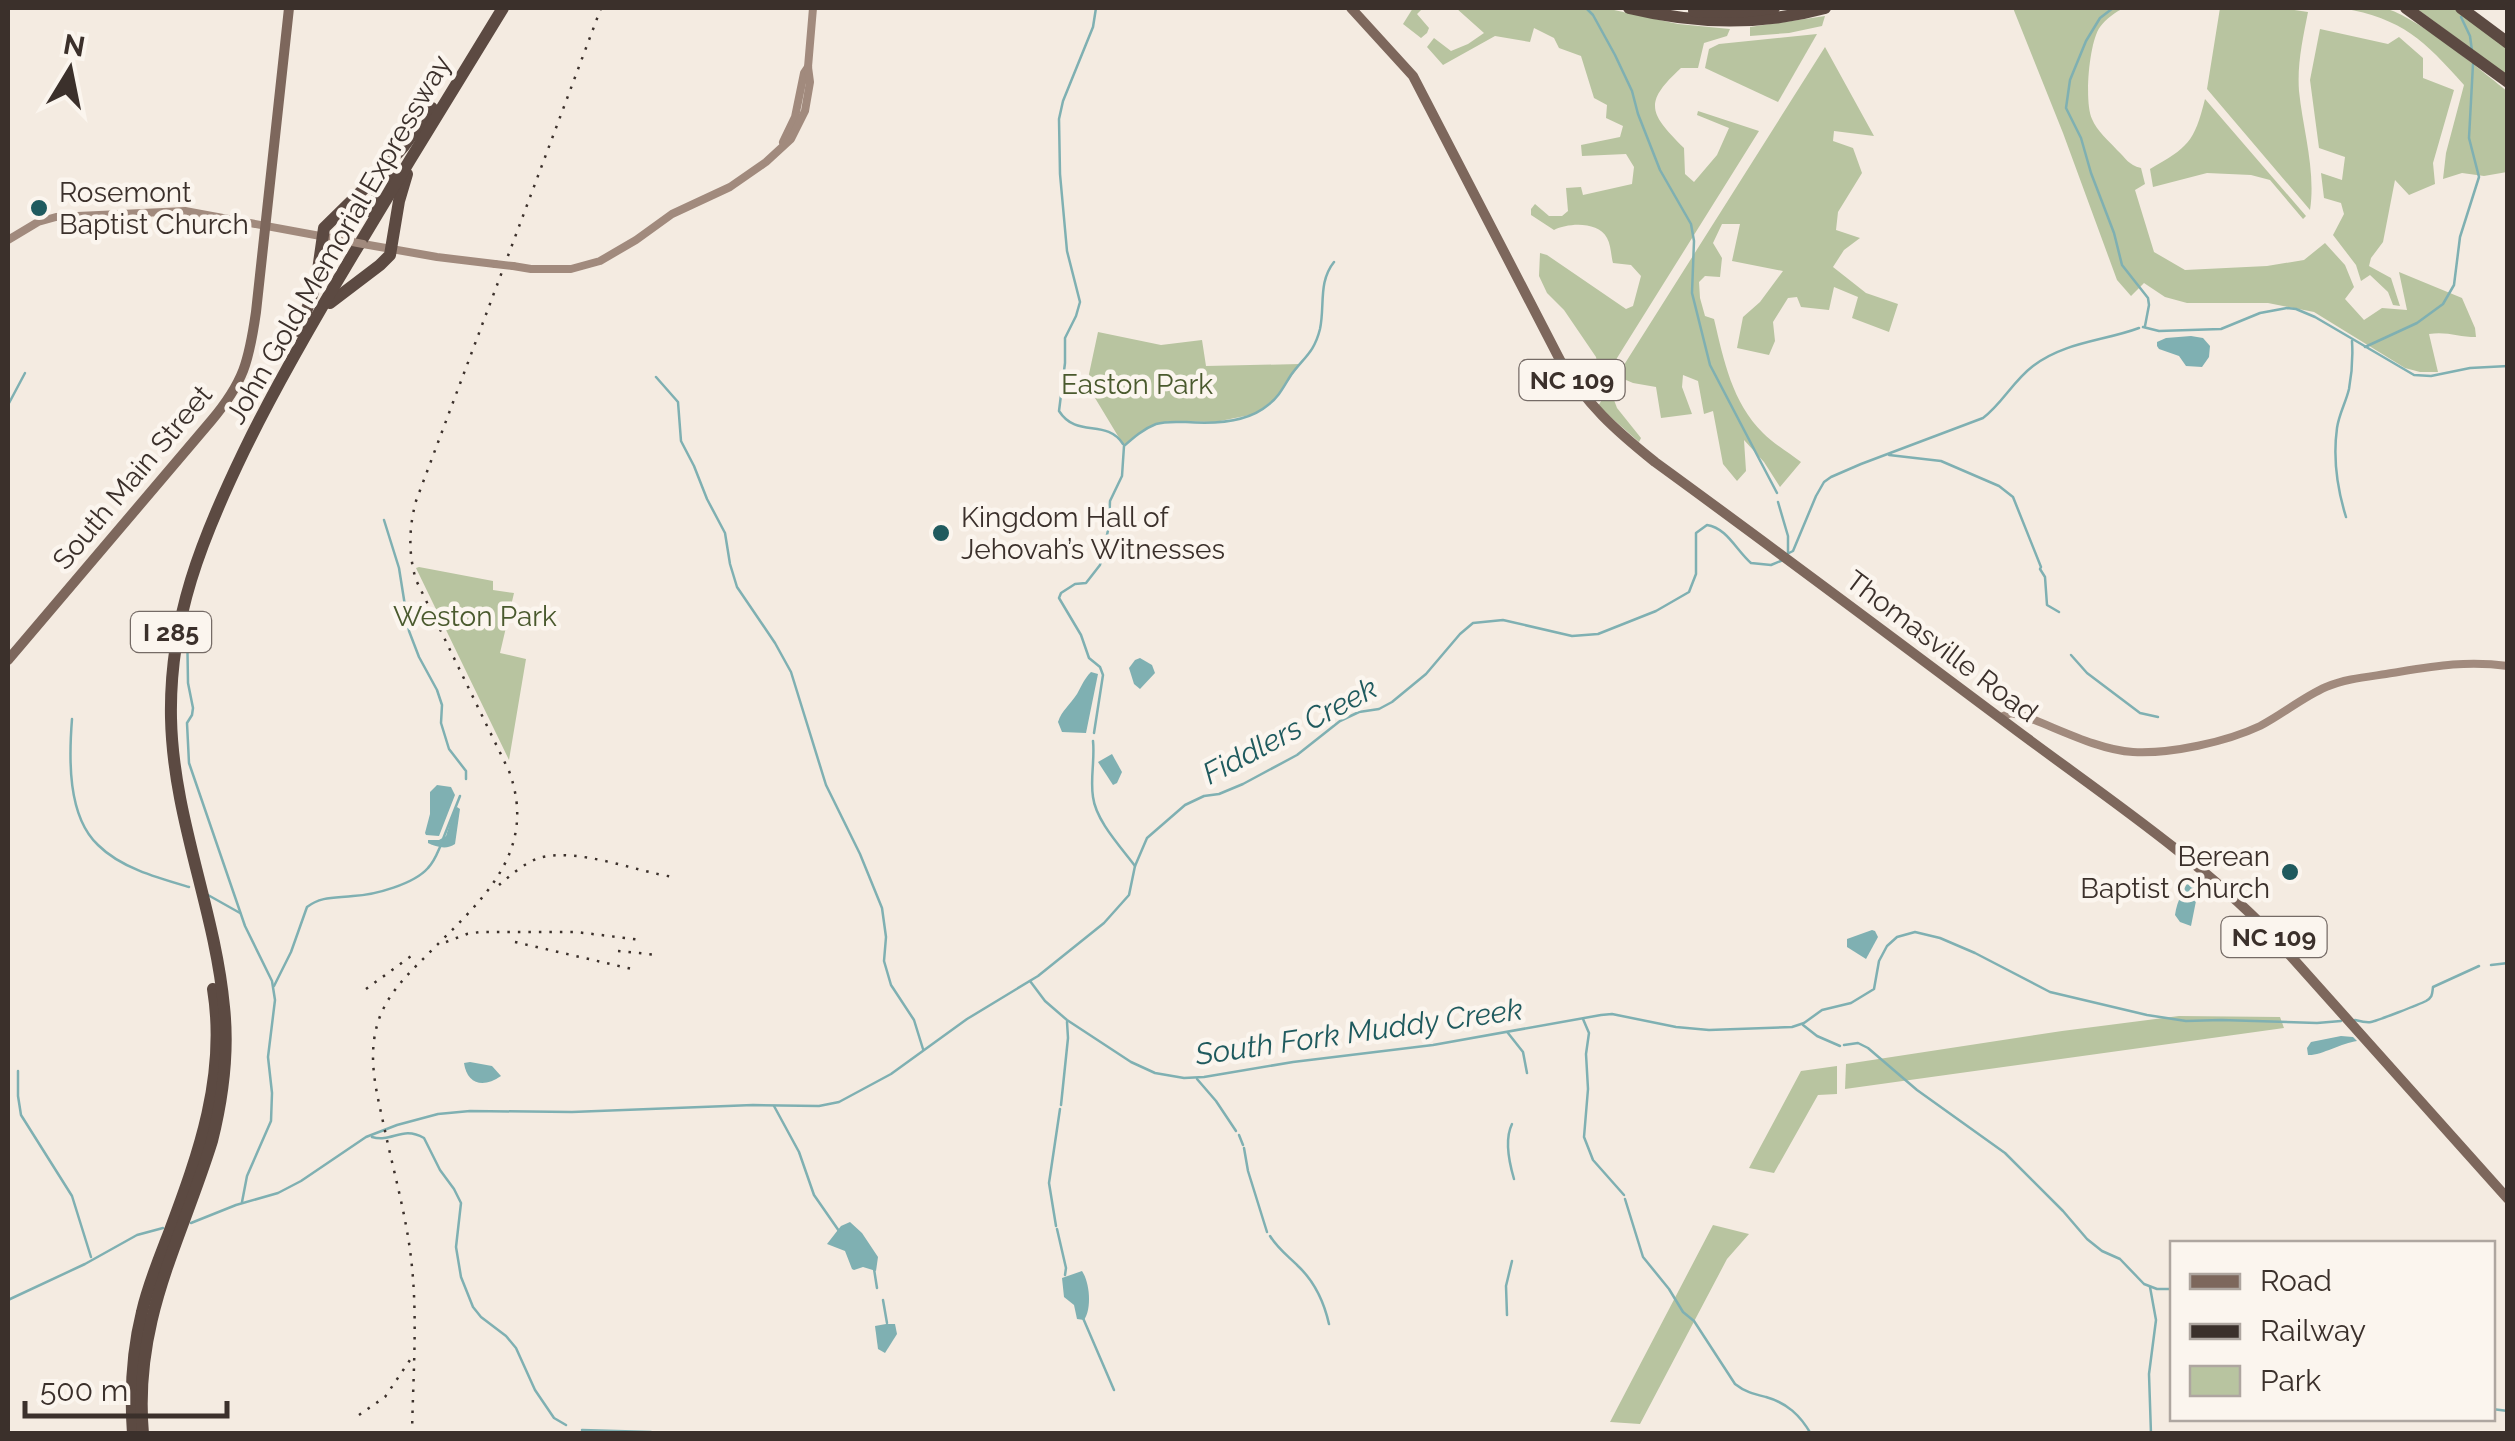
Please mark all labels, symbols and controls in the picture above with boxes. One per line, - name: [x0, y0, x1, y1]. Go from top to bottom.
- north arrow: [20, 20, 120, 120]
- text: N: [61, 28, 88, 64]
- street label: John Gold Memorial Expressway: [219, 49, 458, 429]
- place label: Rosemont Baptist Church: [59, 176, 249, 241]
- marker: Rosemont Baptist Church: [28, 197, 50, 219]
- road number: NC 109: [1520, 360, 1624, 400]
- park label: Easton Park: [1061, 368, 1213, 401]
- street label: South Main Street: [46, 378, 219, 576]
- place label: Kingdom Hall of Jehovah’s Witnesses: [961, 501, 1225, 566]
- marker: Kingdom Hall of Jehovah’s Witnesses: [930, 522, 952, 544]
- street label: Thomasville Road: [1839, 564, 2044, 729]
- park label: Weston Park: [393, 600, 557, 633]
- road number: I 285: [131, 612, 211, 652]
- water label: Fiddlers Creek: [1197, 670, 1383, 791]
- place label: Berean Baptist Church: [2080, 840, 2270, 905]
- marker: Berean Baptist Church: [2279, 861, 2301, 883]
- road number: NC 109: [2222, 917, 2326, 957]
- water label: South Fork Muddy Creek: [1192, 991, 1525, 1072]
- legend: [2170, 1241, 2495, 1421]
- text: Road: [2260, 1263, 2332, 1298]
- text: Railway: [2260, 1313, 2366, 1348]
- scale bar: [25, 1356, 228, 1418]
- text: Park: [2260, 1363, 2321, 1398]
- text: 500 m: [40, 1373, 128, 1408]

